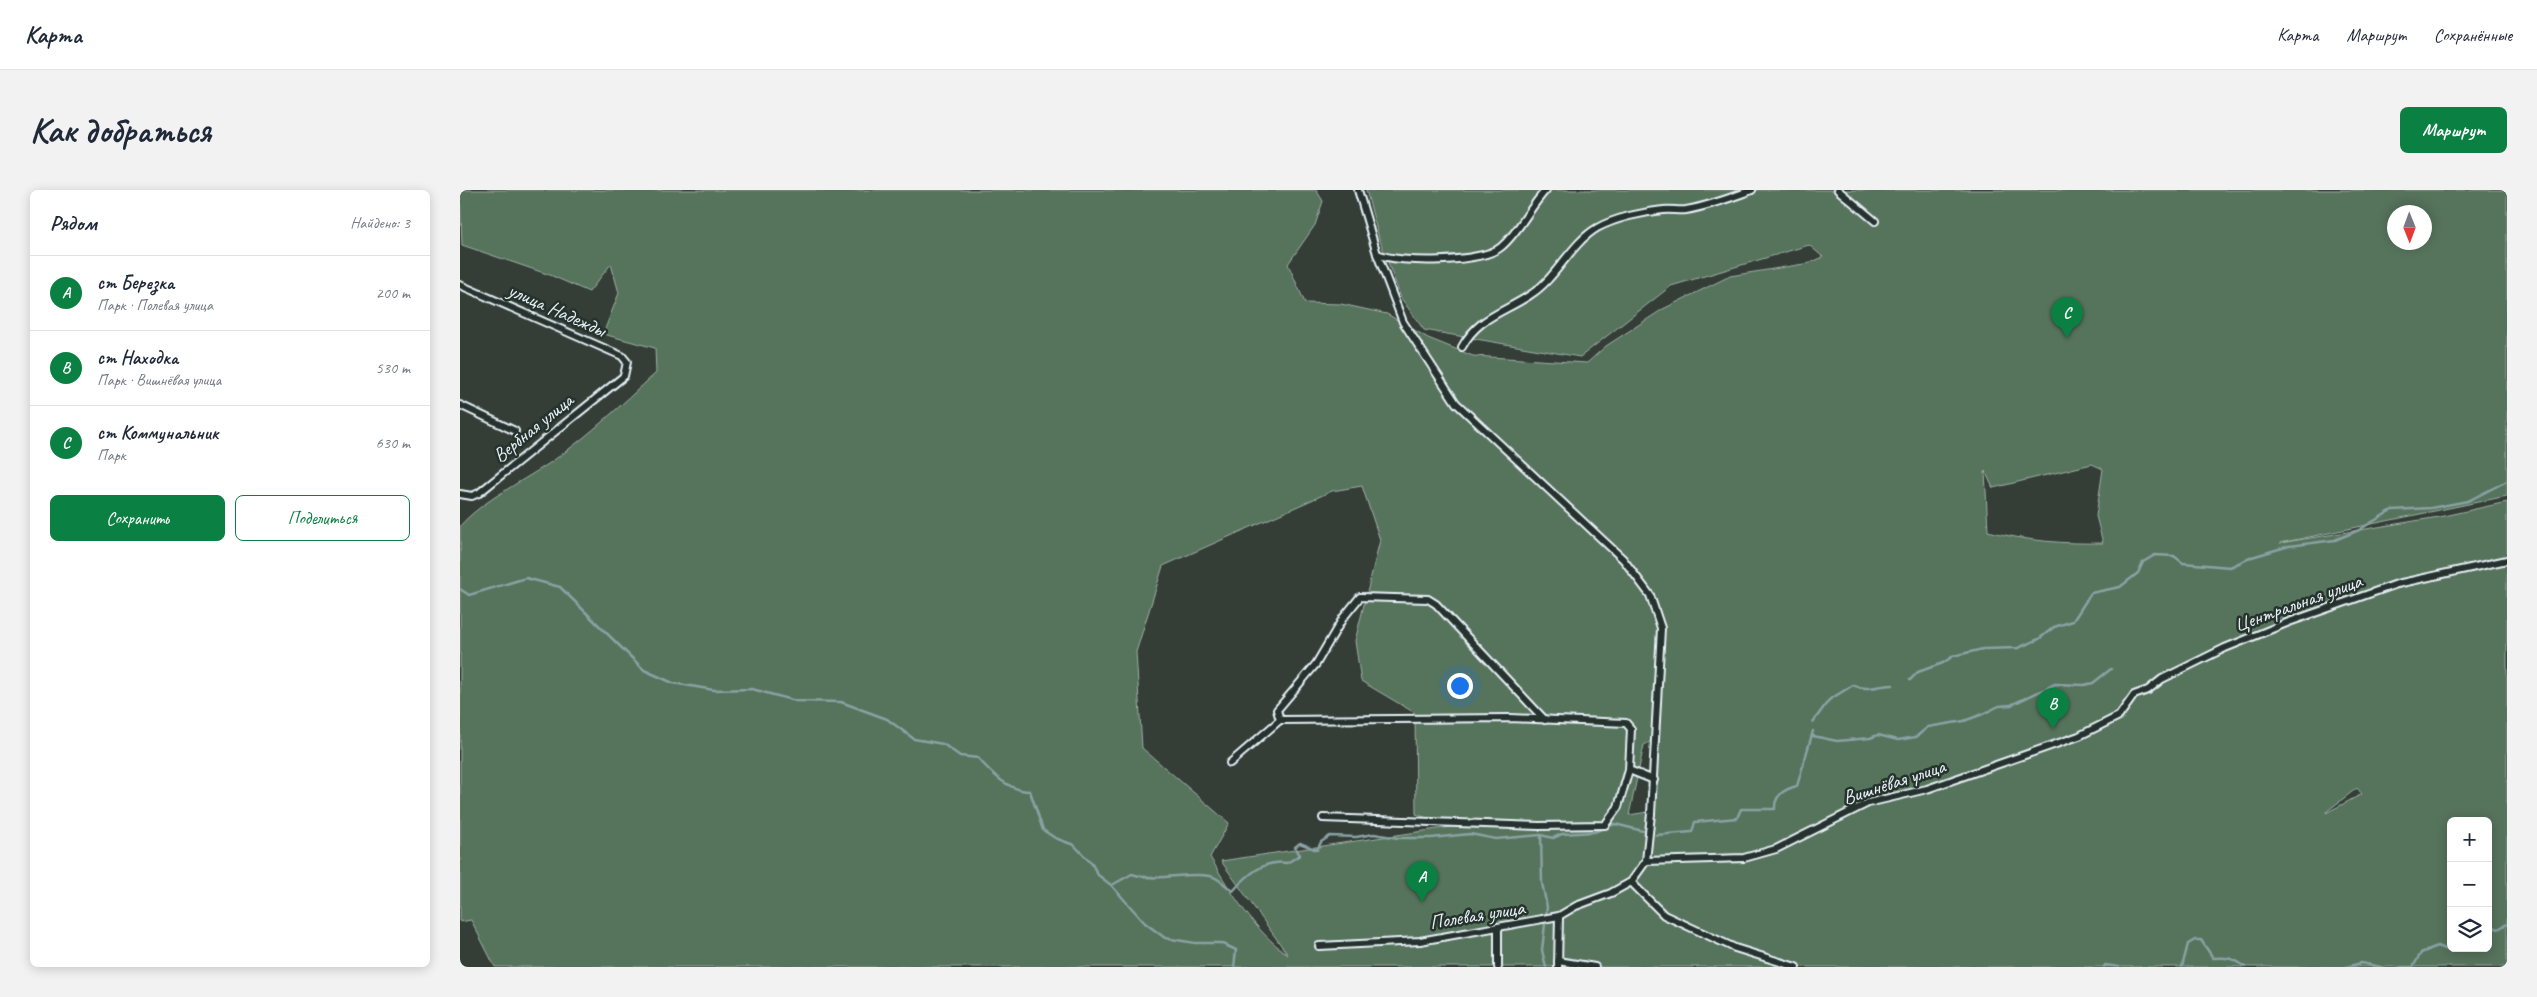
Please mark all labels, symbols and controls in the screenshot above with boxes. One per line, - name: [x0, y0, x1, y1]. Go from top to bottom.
- text: Карта: [25, 20, 82, 50]
- text: Карта: [2277, 24, 2318, 46]
- text: Маршрут: [2346, 24, 2406, 46]
- text: Сохранённые: [2434, 24, 2512, 46]
- button: Маршрут: [2400, 107, 2507, 153]
- text: Как добраться: [30, 108, 211, 153]
- north arrow: [2387, 205, 2432, 250]
- text: Рядом: [50, 210, 97, 236]
- text: Найдено: 3: [350, 213, 410, 233]
- text: ст Березка: [97, 271, 174, 295]
- street label: улица Надежды: [504, 277, 611, 343]
- text: A: [62, 283, 70, 303]
- text: 200 m: [376, 283, 410, 303]
- text: Парк · Полевая улица: [97, 295, 213, 315]
- pin: C: [2051, 297, 2083, 338]
- text: ст Находка: [97, 346, 178, 370]
- text: B: [62, 358, 70, 378]
- text: 530 m: [376, 358, 410, 378]
- text: Парк · Вишнёвая улица: [97, 370, 221, 390]
- street label: Вербная улица: [488, 387, 580, 468]
- text: ст Коммунальник: [97, 421, 219, 445]
- text: C: [62, 433, 70, 453]
- text: 630 m: [376, 433, 410, 453]
- text: Парк: [97, 445, 126, 465]
- button: Сохранить: [50, 495, 225, 541]
- button: Поделиться: [235, 495, 410, 541]
- street label: Центральная улица: [2231, 568, 2366, 638]
- your location: [1447, 673, 1473, 699]
- pin: B: [2037, 688, 2069, 729]
- street label: Вишнёвая улица: [1840, 753, 1950, 810]
- map controls: [2447, 817, 2492, 952]
- button: +: [2447, 817, 2492, 862]
- pin: A: [1406, 861, 1438, 902]
- button: −: [2447, 862, 2492, 907]
- street label: Полевая улица: [1428, 895, 1527, 935]
- button: layers: [2447, 907, 2492, 952]

